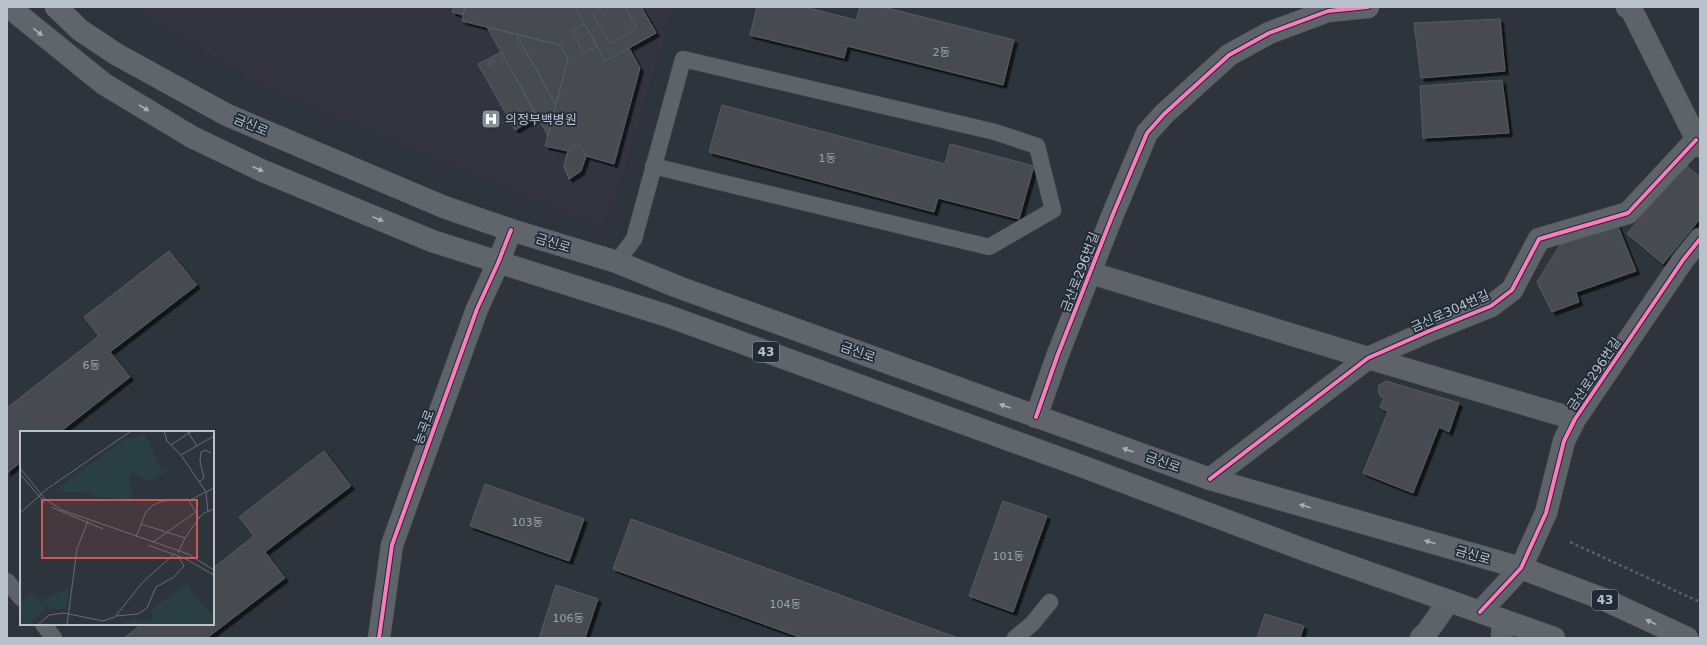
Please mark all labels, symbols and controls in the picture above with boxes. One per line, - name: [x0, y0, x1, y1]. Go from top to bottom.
- one-way arrow: [33, 28, 44, 36]
- house number: 2동: [932, 46, 950, 59]
- one-way arrow: [139, 104, 149, 112]
- hospital icon: 의정부백병원: [480, 108, 502, 130]
- street label: 금신로: [232, 111, 270, 139]
- place label: 의정부백병원: [505, 112, 577, 127]
- house number: 1동: [818, 152, 836, 165]
- one-way arrow: [253, 166, 264, 172]
- one-way arrow: [373, 216, 384, 222]
- street label: 금산로296번길: [1058, 230, 1102, 314]
- street label: 금신로: [534, 231, 572, 255]
- street label: 금신로304번길: [1408, 287, 1492, 335]
- street label: 금산로296번길: [1564, 335, 1624, 413]
- street label: 금신로: [839, 339, 877, 365]
- road number: 43: [753, 342, 779, 362]
- house number: 6동: [82, 359, 100, 372]
- one-way arrow: [999, 402, 1011, 408]
- street label: 능곡로: [411, 408, 437, 446]
- inset map: [20, 431, 214, 625]
- one-way arrow: [1121, 446, 1133, 452]
- street label: 금신로: [1144, 449, 1182, 475]
- one-way arrow: [1298, 503, 1310, 509]
- house number: 103동: [511, 516, 543, 529]
- one-way arrow: [1423, 539, 1436, 545]
- street label: 금신로: [1454, 543, 1492, 567]
- house number: 101동: [992, 550, 1024, 563]
- road number: 43: [1592, 590, 1618, 610]
- house number: 104동: [769, 598, 801, 611]
- house number: 106동: [552, 612, 584, 625]
- one-way arrow: [1646, 619, 1657, 625]

